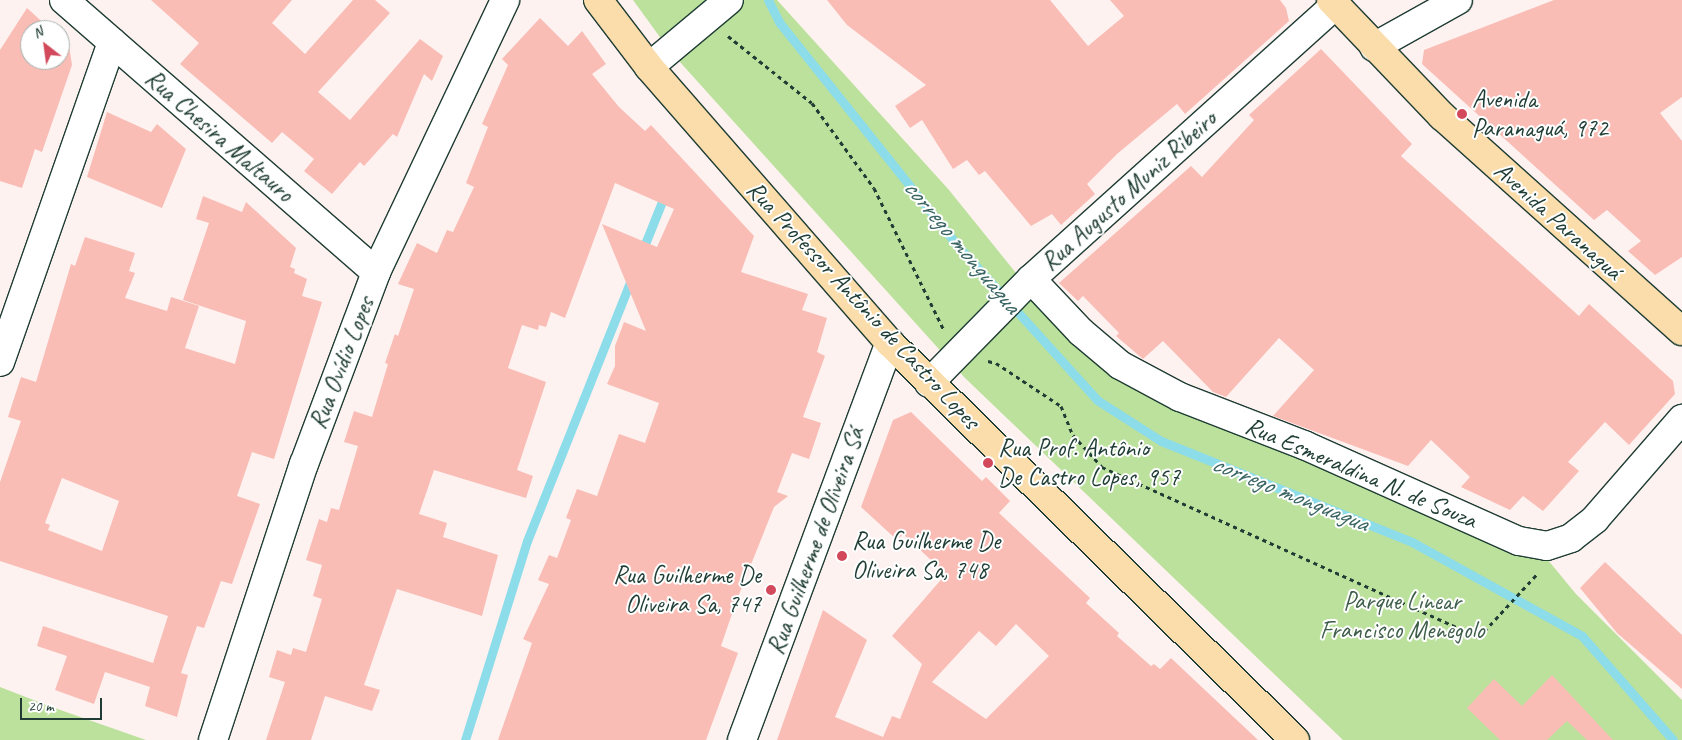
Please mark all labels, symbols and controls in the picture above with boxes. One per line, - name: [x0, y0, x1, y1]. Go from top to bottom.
- north arrow: [20, 20, 70, 70]
- text: N: [30, 23, 46, 42]
- street label: Rua Chesira Maltauro: [139, 63, 299, 209]
- place label: Avenida Paranaguá, 972: [1472, 85, 1608, 144]
- street label: Rua Augusto Muniz Ribeiro: [1035, 104, 1223, 278]
- marker: Avenida Paranaguá, 972: [1456, 108, 1468, 120]
- street label: Avenida Paranaguá: [1488, 156, 1628, 286]
- water label: corrego monguagua: [897, 173, 1027, 319]
- street label: Rua Professor Antônio de Castro Lopes: [740, 175, 986, 435]
- street label: Rua Ovídio Lopes: [303, 293, 381, 433]
- street label: Rua Esmeraldina N. de Souza: [1241, 411, 1481, 535]
- street label: Rua Guilherme de Oliveira Sá: [761, 423, 871, 659]
- place label: Rua Prof. Antônio De Castro Lopes, 957: [998, 434, 1181, 493]
- water label: corrego monguagua: [1208, 448, 1372, 538]
- marker: Rua Prof. Antônio De Castro Lopes, 957: [982, 457, 994, 469]
- place label: Rua Guilherme De Oliveira Sa, 748: [852, 527, 1000, 586]
- marker: Rua Guilherme De Oliveira Sa, 748: [836, 550, 848, 562]
- place label: Rua Guilherme De Oliveira Sa, 747: [613, 561, 761, 620]
- marker: Rua Guilherme De Oliveira Sa, 747: [765, 584, 777, 596]
- park label: Parque Linear Francisco Menegolo: [1320, 587, 1484, 646]
- scale bar: [22, 688, 105, 720]
- text: 20 m: [28, 697, 54, 716]

